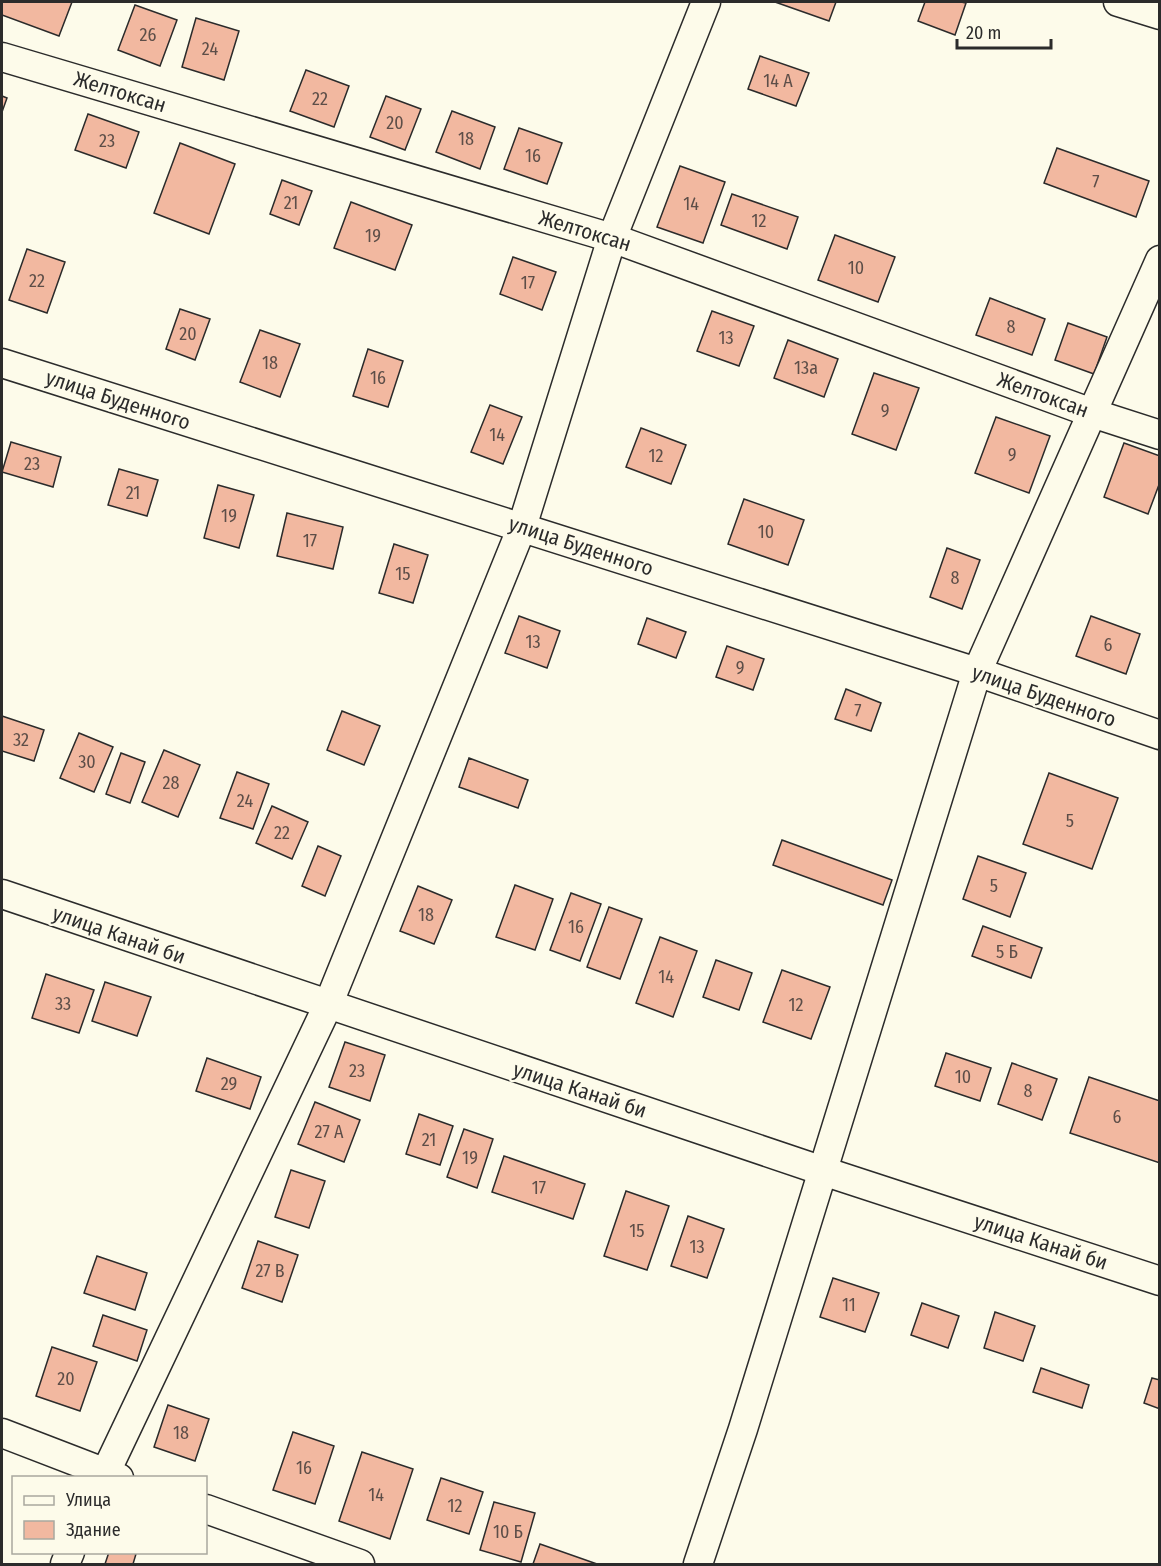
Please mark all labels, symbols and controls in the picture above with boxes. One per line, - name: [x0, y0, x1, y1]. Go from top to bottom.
- scale bar: [957, 12, 1052, 50]
- text: 20 m: [966, 22, 1001, 44]
- house number: 26: [140, 24, 157, 46]
- house number: 24: [202, 38, 218, 60]
- street label: Желтоксан: [71, 66, 169, 118]
- house number: 14 А: [763, 70, 793, 92]
- house number: 22: [312, 88, 328, 110]
- house number: 20: [386, 112, 404, 134]
- house number: 18: [458, 128, 474, 150]
- house number: 23: [99, 130, 115, 152]
- house number: 16: [525, 145, 541, 167]
- house number: 7: [1092, 171, 1100, 193]
- house number: 21: [284, 192, 298, 214]
- house number: 14: [683, 193, 699, 215]
- street label: Желтоксан: [536, 205, 634, 257]
- house number: 12: [752, 210, 767, 232]
- house number: 19: [365, 225, 381, 247]
- house number: 10: [848, 257, 864, 279]
- house number: 22: [29, 270, 45, 292]
- house number: 17: [521, 272, 535, 294]
- house number: 8: [1007, 316, 1016, 338]
- house number: 20: [179, 323, 197, 345]
- house number: 13: [718, 327, 734, 349]
- house number: 18: [262, 352, 278, 374]
- house number: 13а: [794, 357, 818, 379]
- street label: улица Буденного: [42, 364, 194, 436]
- house number: 16: [370, 367, 386, 389]
- street label: Желтоксан: [994, 367, 1092, 423]
- house number: 9: [881, 400, 889, 422]
- house number: 14: [489, 424, 505, 446]
- house number: 9: [1008, 444, 1016, 466]
- house number: 12: [649, 445, 664, 467]
- house number: 23: [24, 453, 40, 475]
- house number: 21: [126, 482, 140, 504]
- house number: 19: [221, 505, 237, 527]
- street label: улица Буденного: [505, 510, 657, 582]
- house number: 10: [758, 521, 774, 543]
- house number: 17: [303, 530, 317, 552]
- house number: 15: [395, 563, 411, 585]
- house number: 8: [951, 567, 960, 589]
- house number: 13: [525, 631, 541, 653]
- house number: 6: [1104, 634, 1113, 656]
- house number: 9: [736, 657, 744, 679]
- street label: улица Буденного: [969, 659, 1119, 733]
- house number: 7: [854, 700, 862, 722]
- house number: 32: [13, 729, 29, 751]
- house number: 30: [78, 751, 96, 773]
- house number: 28: [163, 772, 179, 794]
- house number: 24: [237, 790, 253, 812]
- house number: 5: [1066, 810, 1074, 832]
- house number: 22: [274, 822, 290, 844]
- house number: 5: [990, 875, 998, 897]
- street label: улица Канай би: [49, 900, 189, 970]
- house number: 18: [418, 904, 434, 926]
- house number: 16: [568, 916, 584, 938]
- house number: 5 Б: [996, 941, 1018, 963]
- house number: 14: [658, 966, 674, 988]
- house number: 33: [55, 993, 71, 1015]
- house number: 12: [789, 994, 804, 1016]
- street label: улица Канай би: [510, 1056, 650, 1124]
- house number: 23: [349, 1060, 365, 1082]
- house number: 10: [955, 1066, 971, 1088]
- house number: 29: [221, 1073, 237, 1095]
- house number: 8: [1024, 1080, 1033, 1102]
- house number: 6: [1113, 1106, 1122, 1128]
- house number: 27 А: [315, 1121, 344, 1143]
- house number: 21: [422, 1129, 436, 1151]
- house number: 19: [462, 1147, 478, 1169]
- house number: 17: [532, 1177, 546, 1199]
- street label: улица Канай би: [971, 1208, 1111, 1276]
- house number: 15: [629, 1220, 645, 1242]
- house number: 13: [689, 1236, 705, 1258]
- house number: 27 В: [255, 1260, 285, 1282]
- house number: 11: [842, 1294, 856, 1316]
- house number: 20: [57, 1368, 75, 1390]
- house number: 18: [173, 1422, 189, 1444]
- house number: 16: [296, 1457, 312, 1479]
- legend: [12, 1476, 207, 1554]
- house number: 14: [368, 1484, 384, 1506]
- text: Улица: [65, 1489, 111, 1511]
- house number: 12: [448, 1495, 463, 1517]
- text: Здание: [66, 1519, 121, 1541]
- house number: 10 Б: [493, 1521, 523, 1543]

